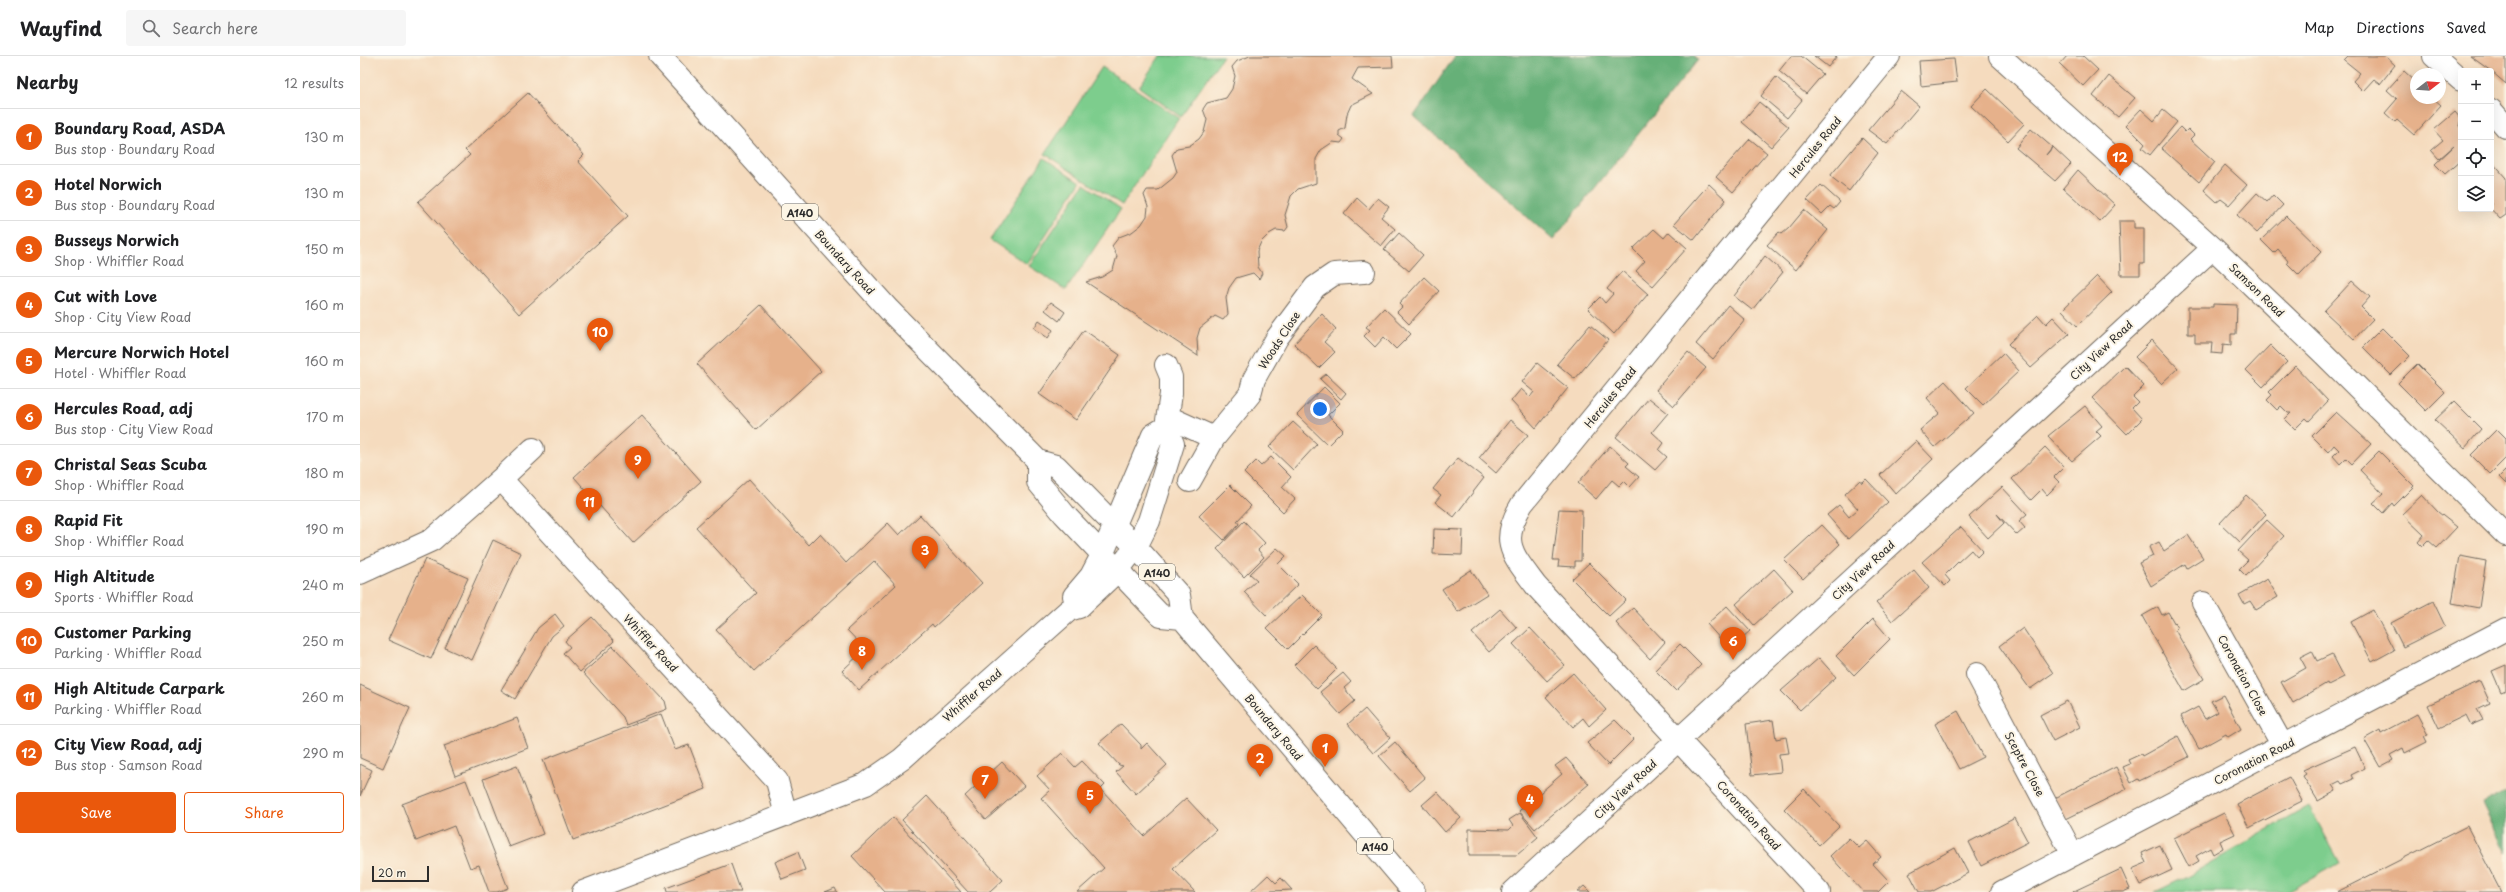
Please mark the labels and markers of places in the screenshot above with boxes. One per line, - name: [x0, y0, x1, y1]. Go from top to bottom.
- pin: 12: [2107, 143, 2133, 176]
- pin: 10: [587, 318, 613, 351]
- pin: 9: [625, 446, 651, 479]
- pin: 11: [576, 488, 602, 521]
- pin: 3: [912, 536, 938, 569]
- pin: 6: [1720, 627, 1746, 660]
- pin: 8: [849, 637, 875, 670]
- pin: 1: [1312, 734, 1338, 767]
- pin: 2: [1247, 744, 1273, 777]
- pin: 7: [972, 766, 998, 799]
- pin: 5: [1077, 781, 1103, 814]
- pin: 4: [1517, 785, 1543, 818]

